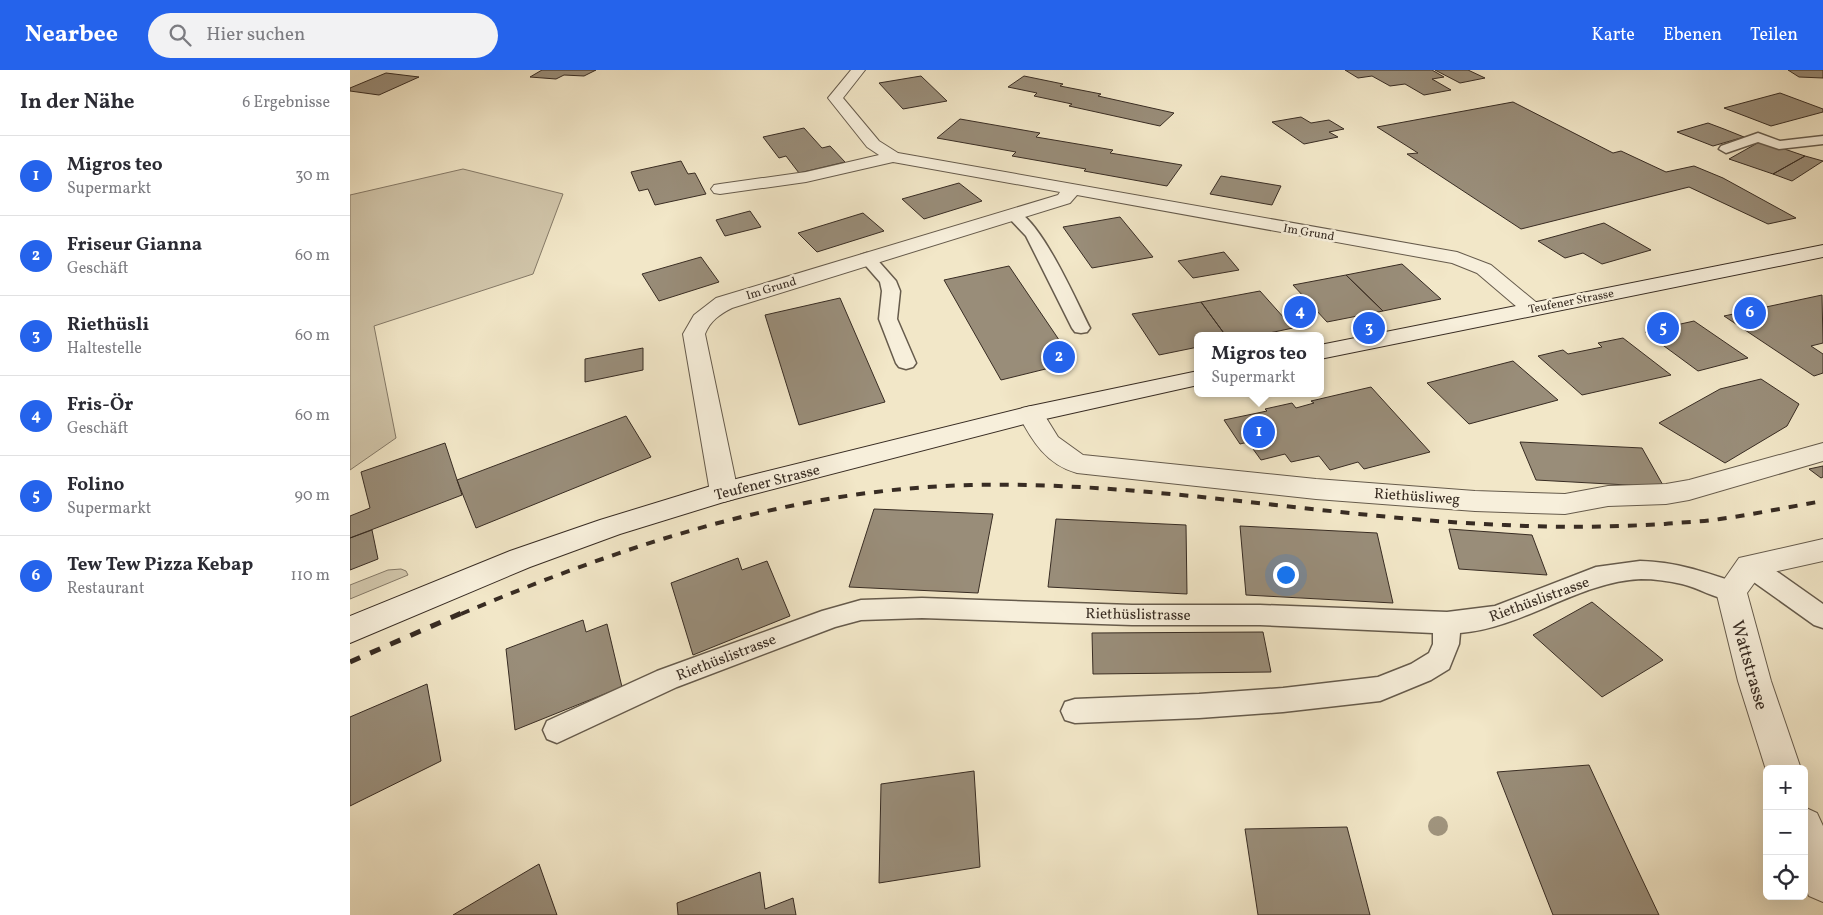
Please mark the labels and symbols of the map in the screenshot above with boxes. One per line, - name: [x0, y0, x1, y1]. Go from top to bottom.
- street label: Im Grund: [1282, 221, 1336, 245]
- street label: Im Grund: [744, 274, 799, 304]
- street label: Teufener Strasse: [1527, 286, 1615, 318]
- pin: 4: [1284, 293, 1316, 331]
- pin: 6: [1734, 294, 1766, 332]
- pin: 3: [1353, 309, 1385, 347]
- pin: 5: [1647, 309, 1679, 347]
- pin: 2: [1043, 338, 1075, 376]
- pin: 1: [1243, 413, 1275, 451]
- street label: Teufener Strasse: [712, 460, 822, 507]
- street label: Riethüsliweg: [1373, 484, 1461, 511]
- your location: [1273, 562, 1299, 588]
- street label: Riethüslistrasse: [1486, 573, 1593, 628]
- street label: Riethüslistrasse: [1085, 604, 1191, 627]
- street label: Wattstrasse: [1724, 618, 1773, 713]
- street label: Riethüslistrasse: [674, 630, 779, 687]

